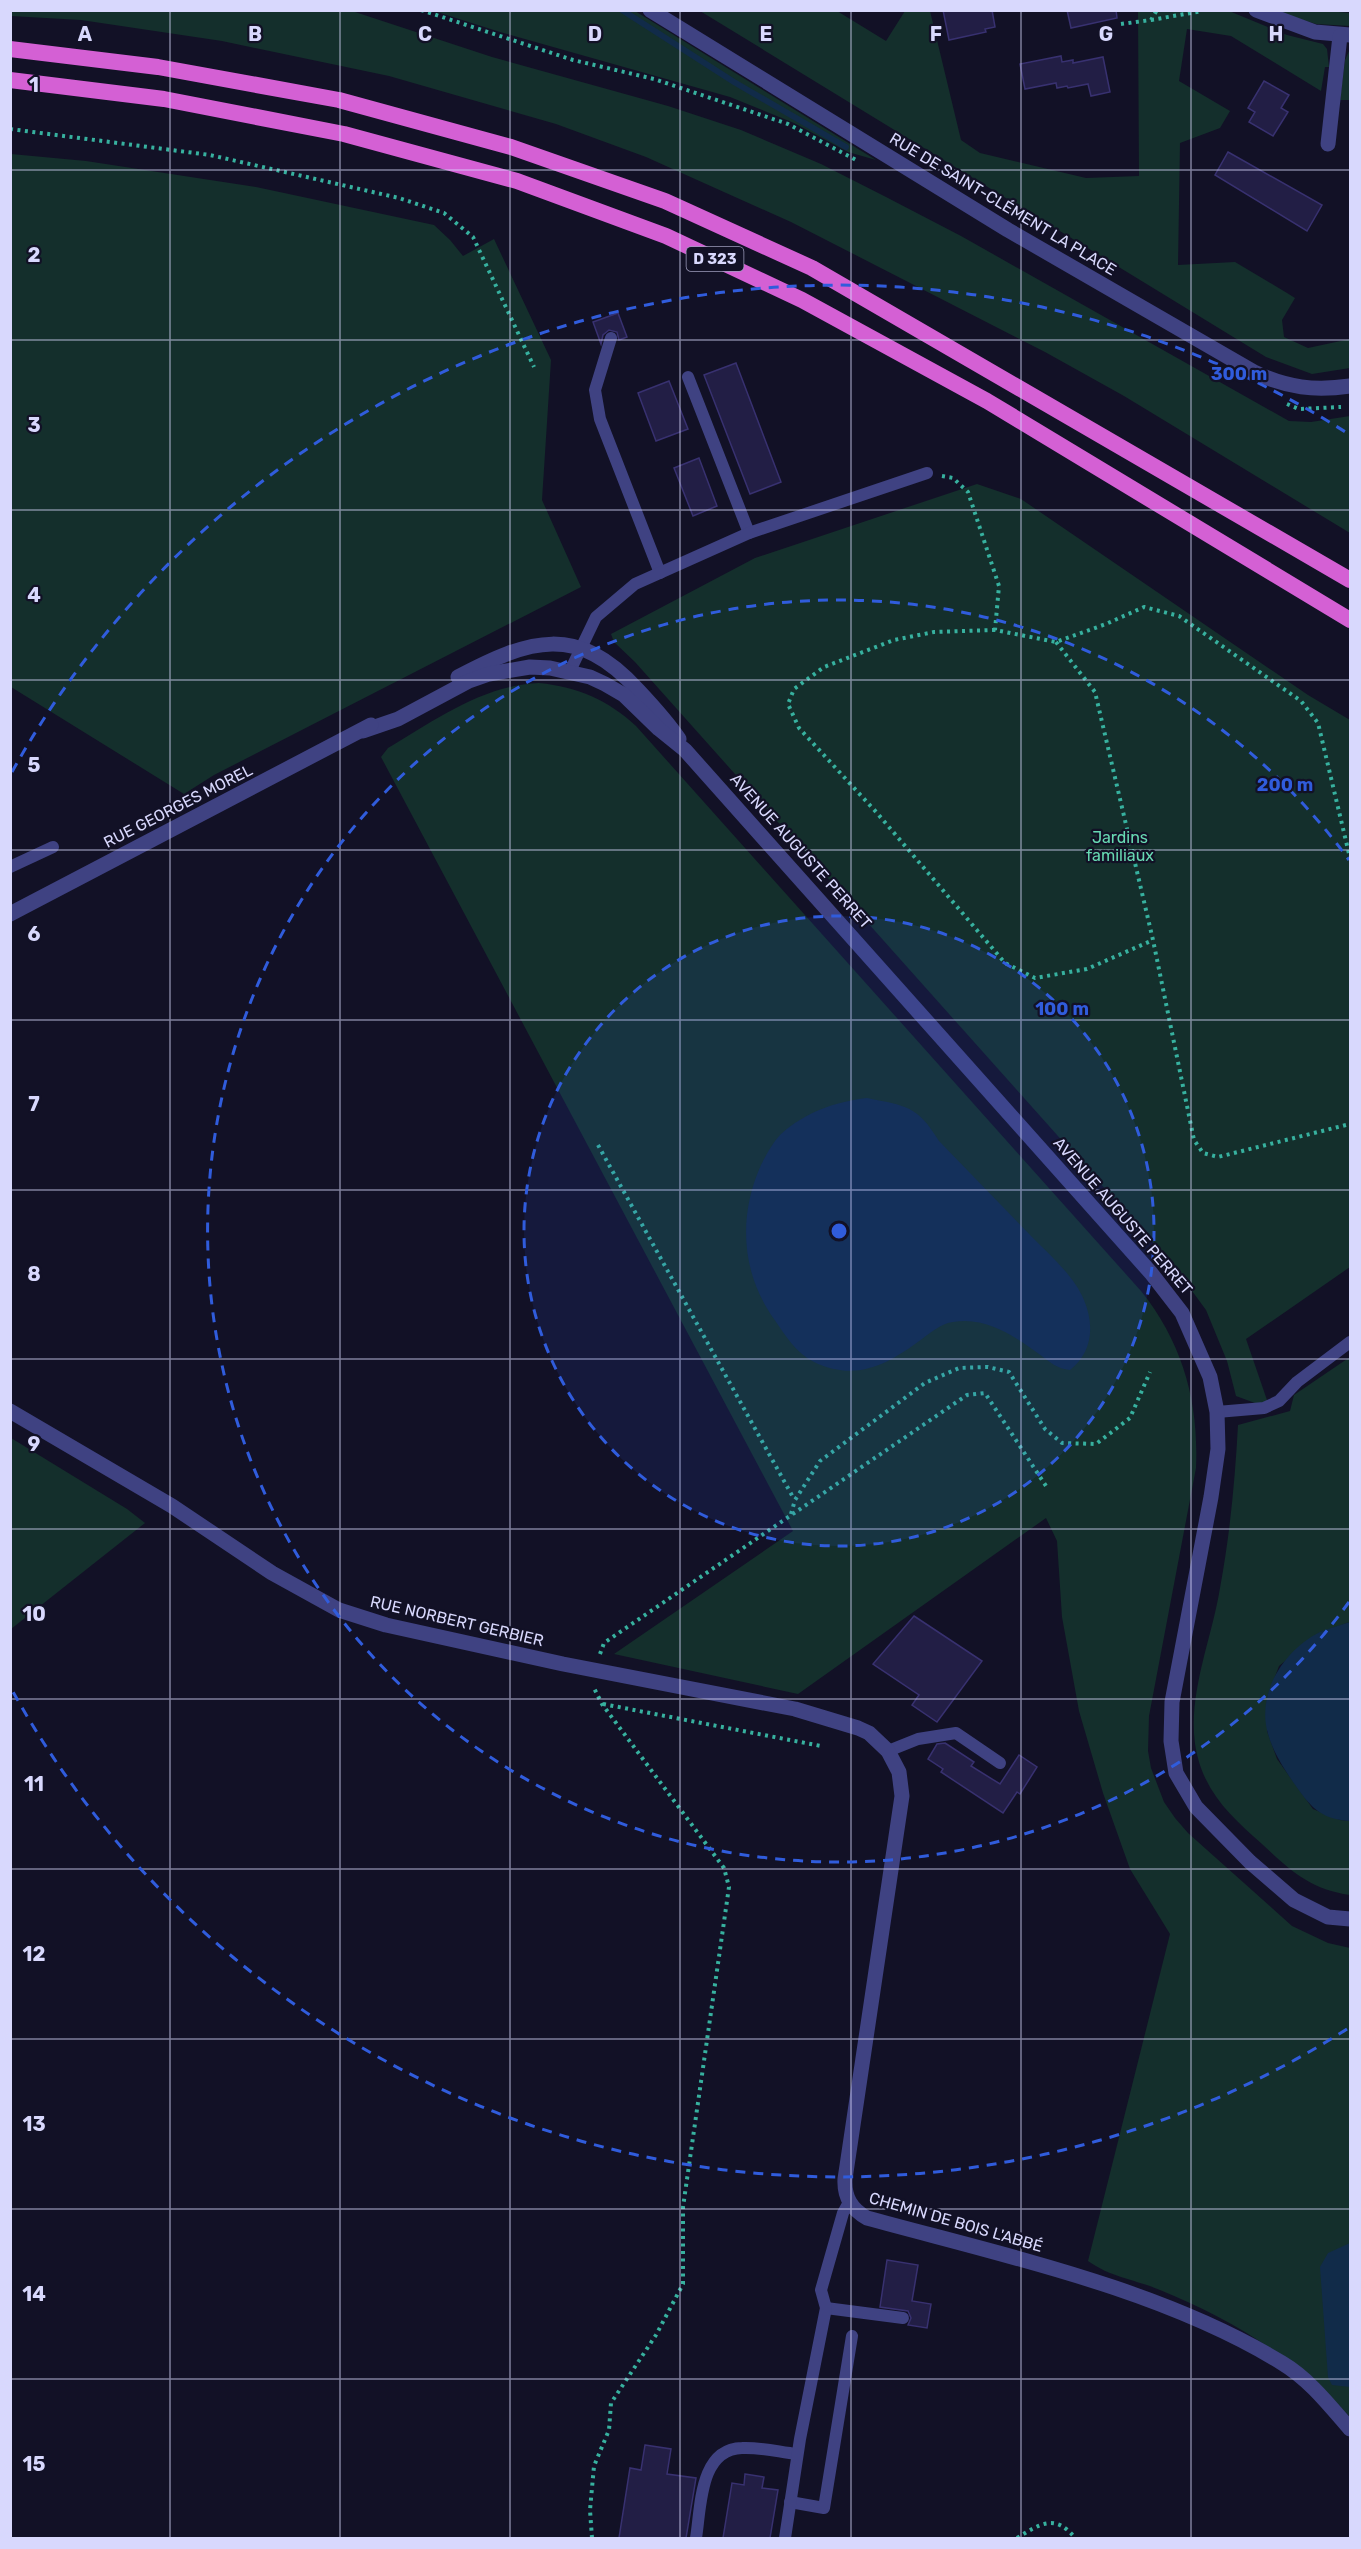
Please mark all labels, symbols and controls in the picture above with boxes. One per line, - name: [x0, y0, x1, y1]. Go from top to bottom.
- text: A: [78, 22, 93, 46]
- text: B: [248, 22, 262, 46]
- text: C: [418, 22, 432, 46]
- text: D: [588, 22, 602, 46]
- text: E: [760, 22, 772, 46]
- text: F: [930, 22, 942, 46]
- text: G: [1099, 22, 1113, 46]
- text: H: [1269, 22, 1283, 46]
- text: 1: [29, 73, 39, 97]
- street label: RUE DE SAINT-CLÉMENT LA PLACE: [886, 129, 1120, 279]
- text: 2: [28, 243, 41, 267]
- road number: D 323: [686, 247, 744, 271]
- text: 300 m: [1211, 363, 1267, 385]
- text: 3: [27, 413, 41, 437]
- text: 4: [27, 583, 41, 607]
- text: 5: [28, 753, 41, 777]
- street label: RUE GEORGES MOREL: [100, 760, 256, 852]
- street label: AVENUE AUGUSTE PERRET: [726, 770, 876, 932]
- text: 200 m: [1257, 774, 1313, 796]
- park label: Jardins familiaux: [1086, 828, 1154, 865]
- text: 6: [27, 922, 41, 946]
- text: 100 m: [1035, 998, 1089, 1020]
- text: 7: [28, 1092, 40, 1116]
- street label: AVENUE AUGUSTE PERRET: [1050, 1134, 1196, 1298]
- centre of rings: [829, 1221, 849, 1241]
- text: 8: [27, 1262, 41, 1286]
- text: 9: [28, 1432, 41, 1456]
- street label: RUE NORBERT GERBIER: [368, 1592, 546, 1650]
- text: 10: [22, 1602, 46, 1626]
- text: 11: [24, 1772, 44, 1796]
- text: 12: [23, 1942, 45, 1966]
- text: 13: [22, 2112, 46, 2136]
- street label: CHEMIN DE BOIS L'ABBÉ: [867, 2188, 1045, 2256]
- text: 14: [22, 2282, 46, 2306]
- text: 15: [23, 2452, 46, 2476]

